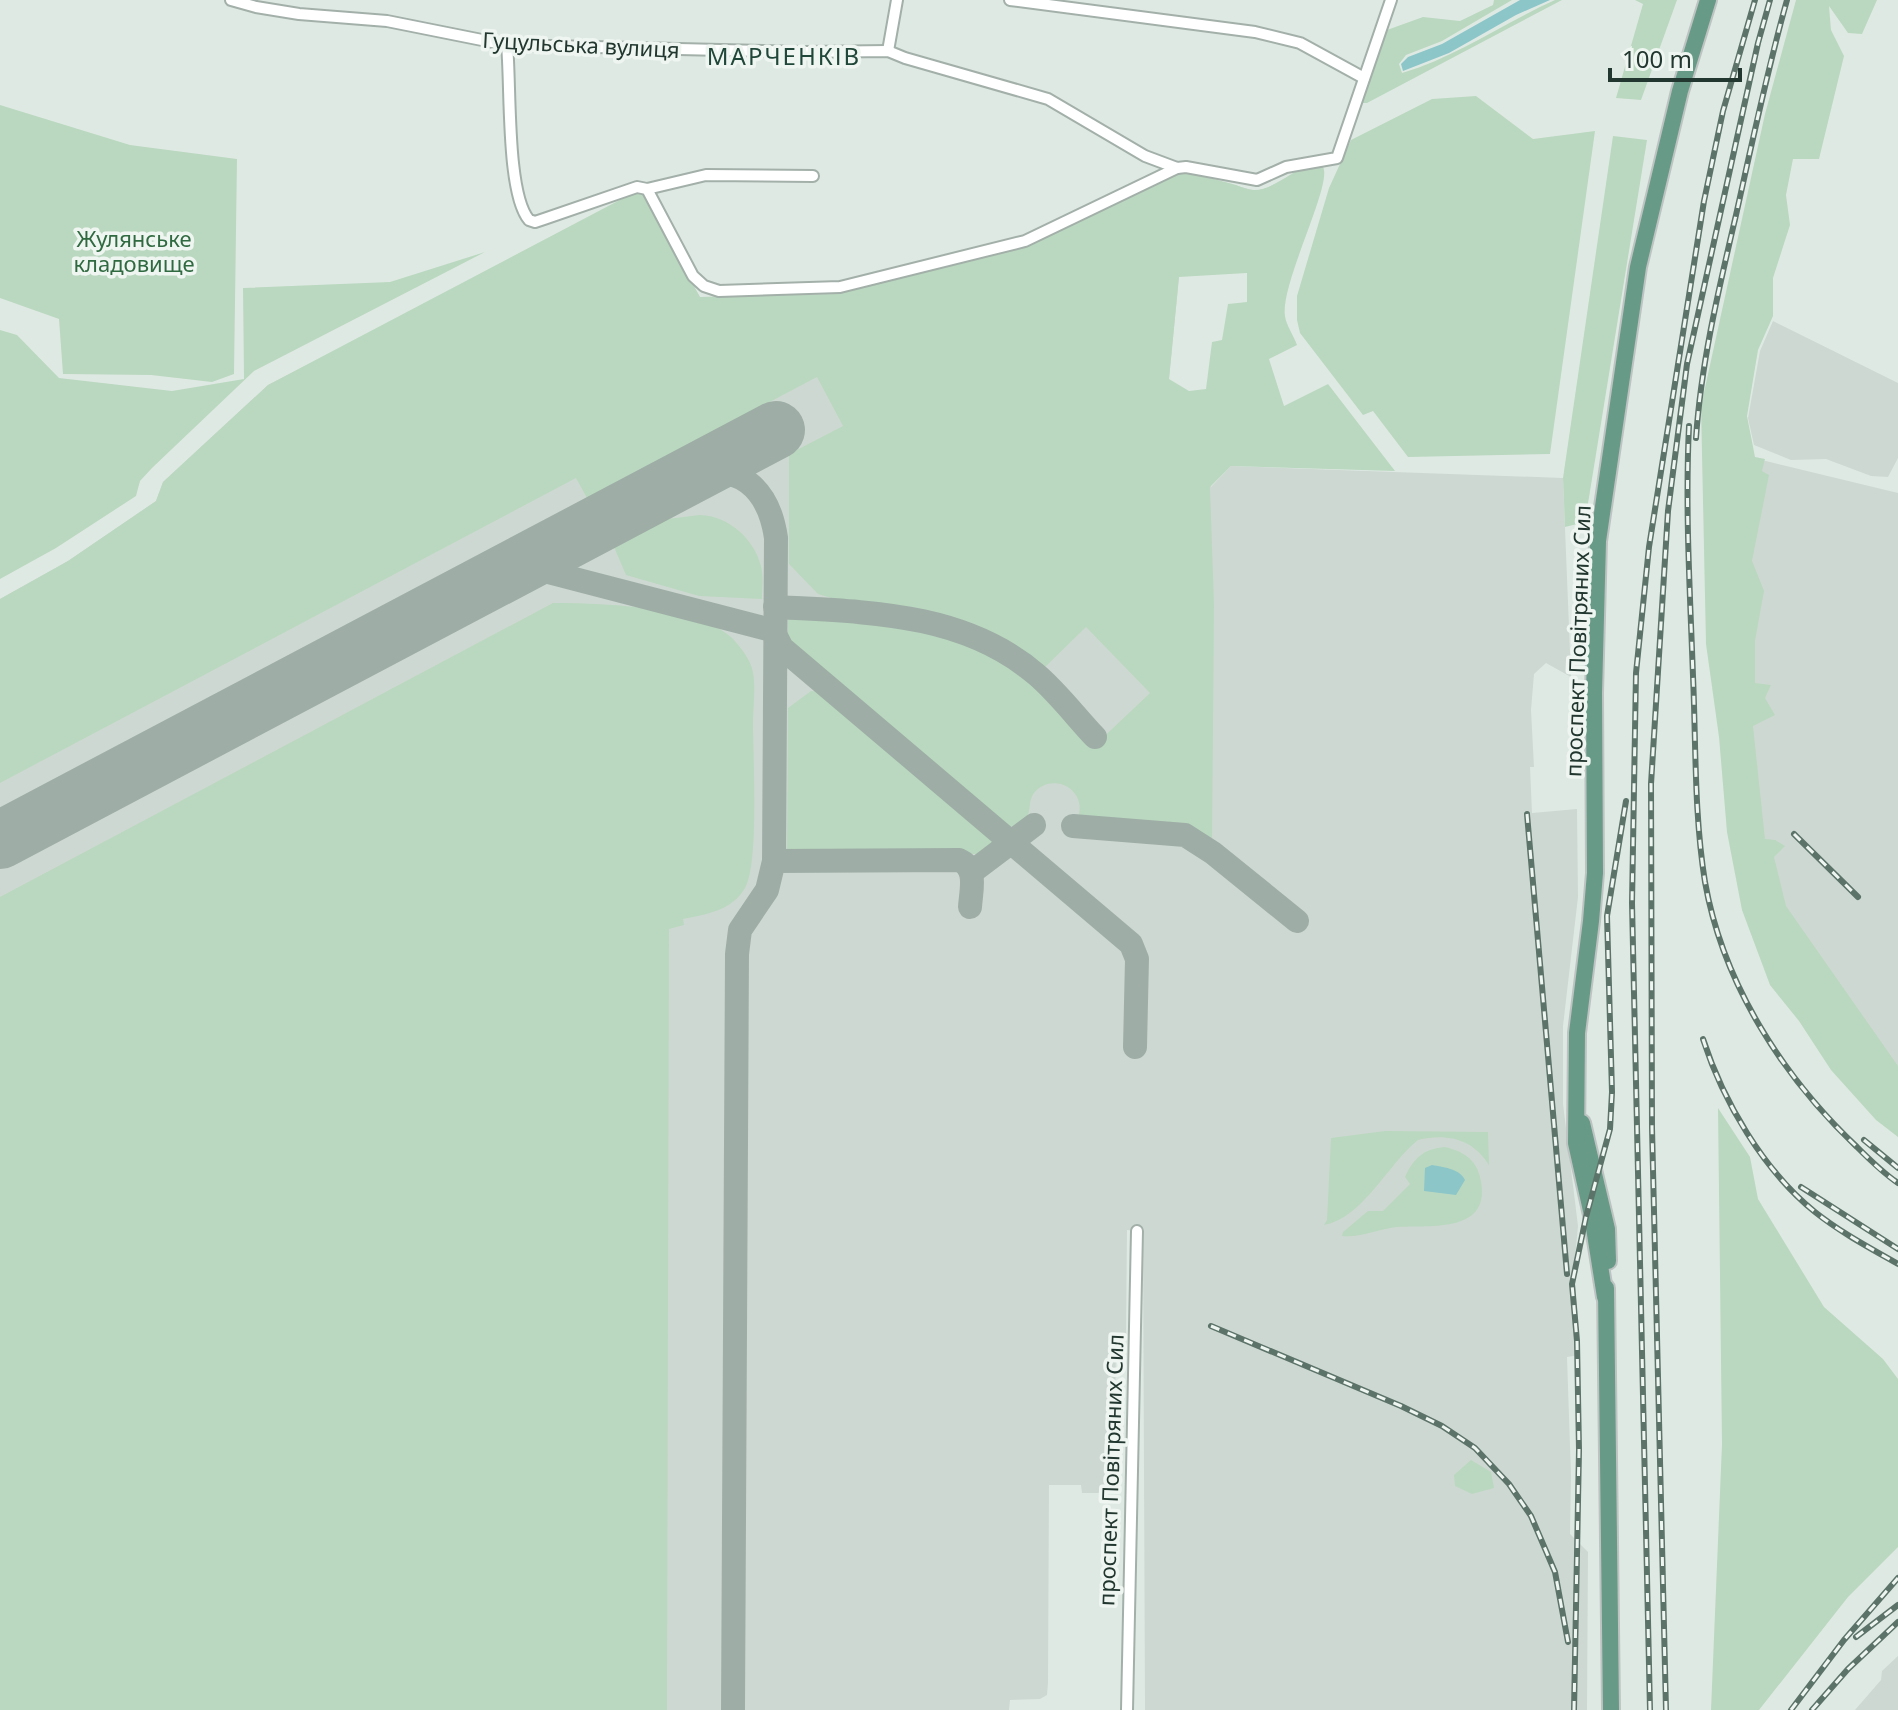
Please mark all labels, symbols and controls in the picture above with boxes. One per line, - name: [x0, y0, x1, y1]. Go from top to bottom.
- street label: Гуцульська вулиця: [482, 24, 680, 64]
- scale bar: [1610, 32, 1740, 82]
- district label: МАРЧЕНКІВ: [707, 39, 861, 72]
- text: 100 m: [1622, 42, 1692, 75]
- park label: Жулянське кладовище: [73, 223, 195, 278]
- street label: проспект Повітряних Сил: [1557, 505, 1597, 777]
- street label: проспект Повітряних Сил: [1090, 1334, 1130, 1606]

